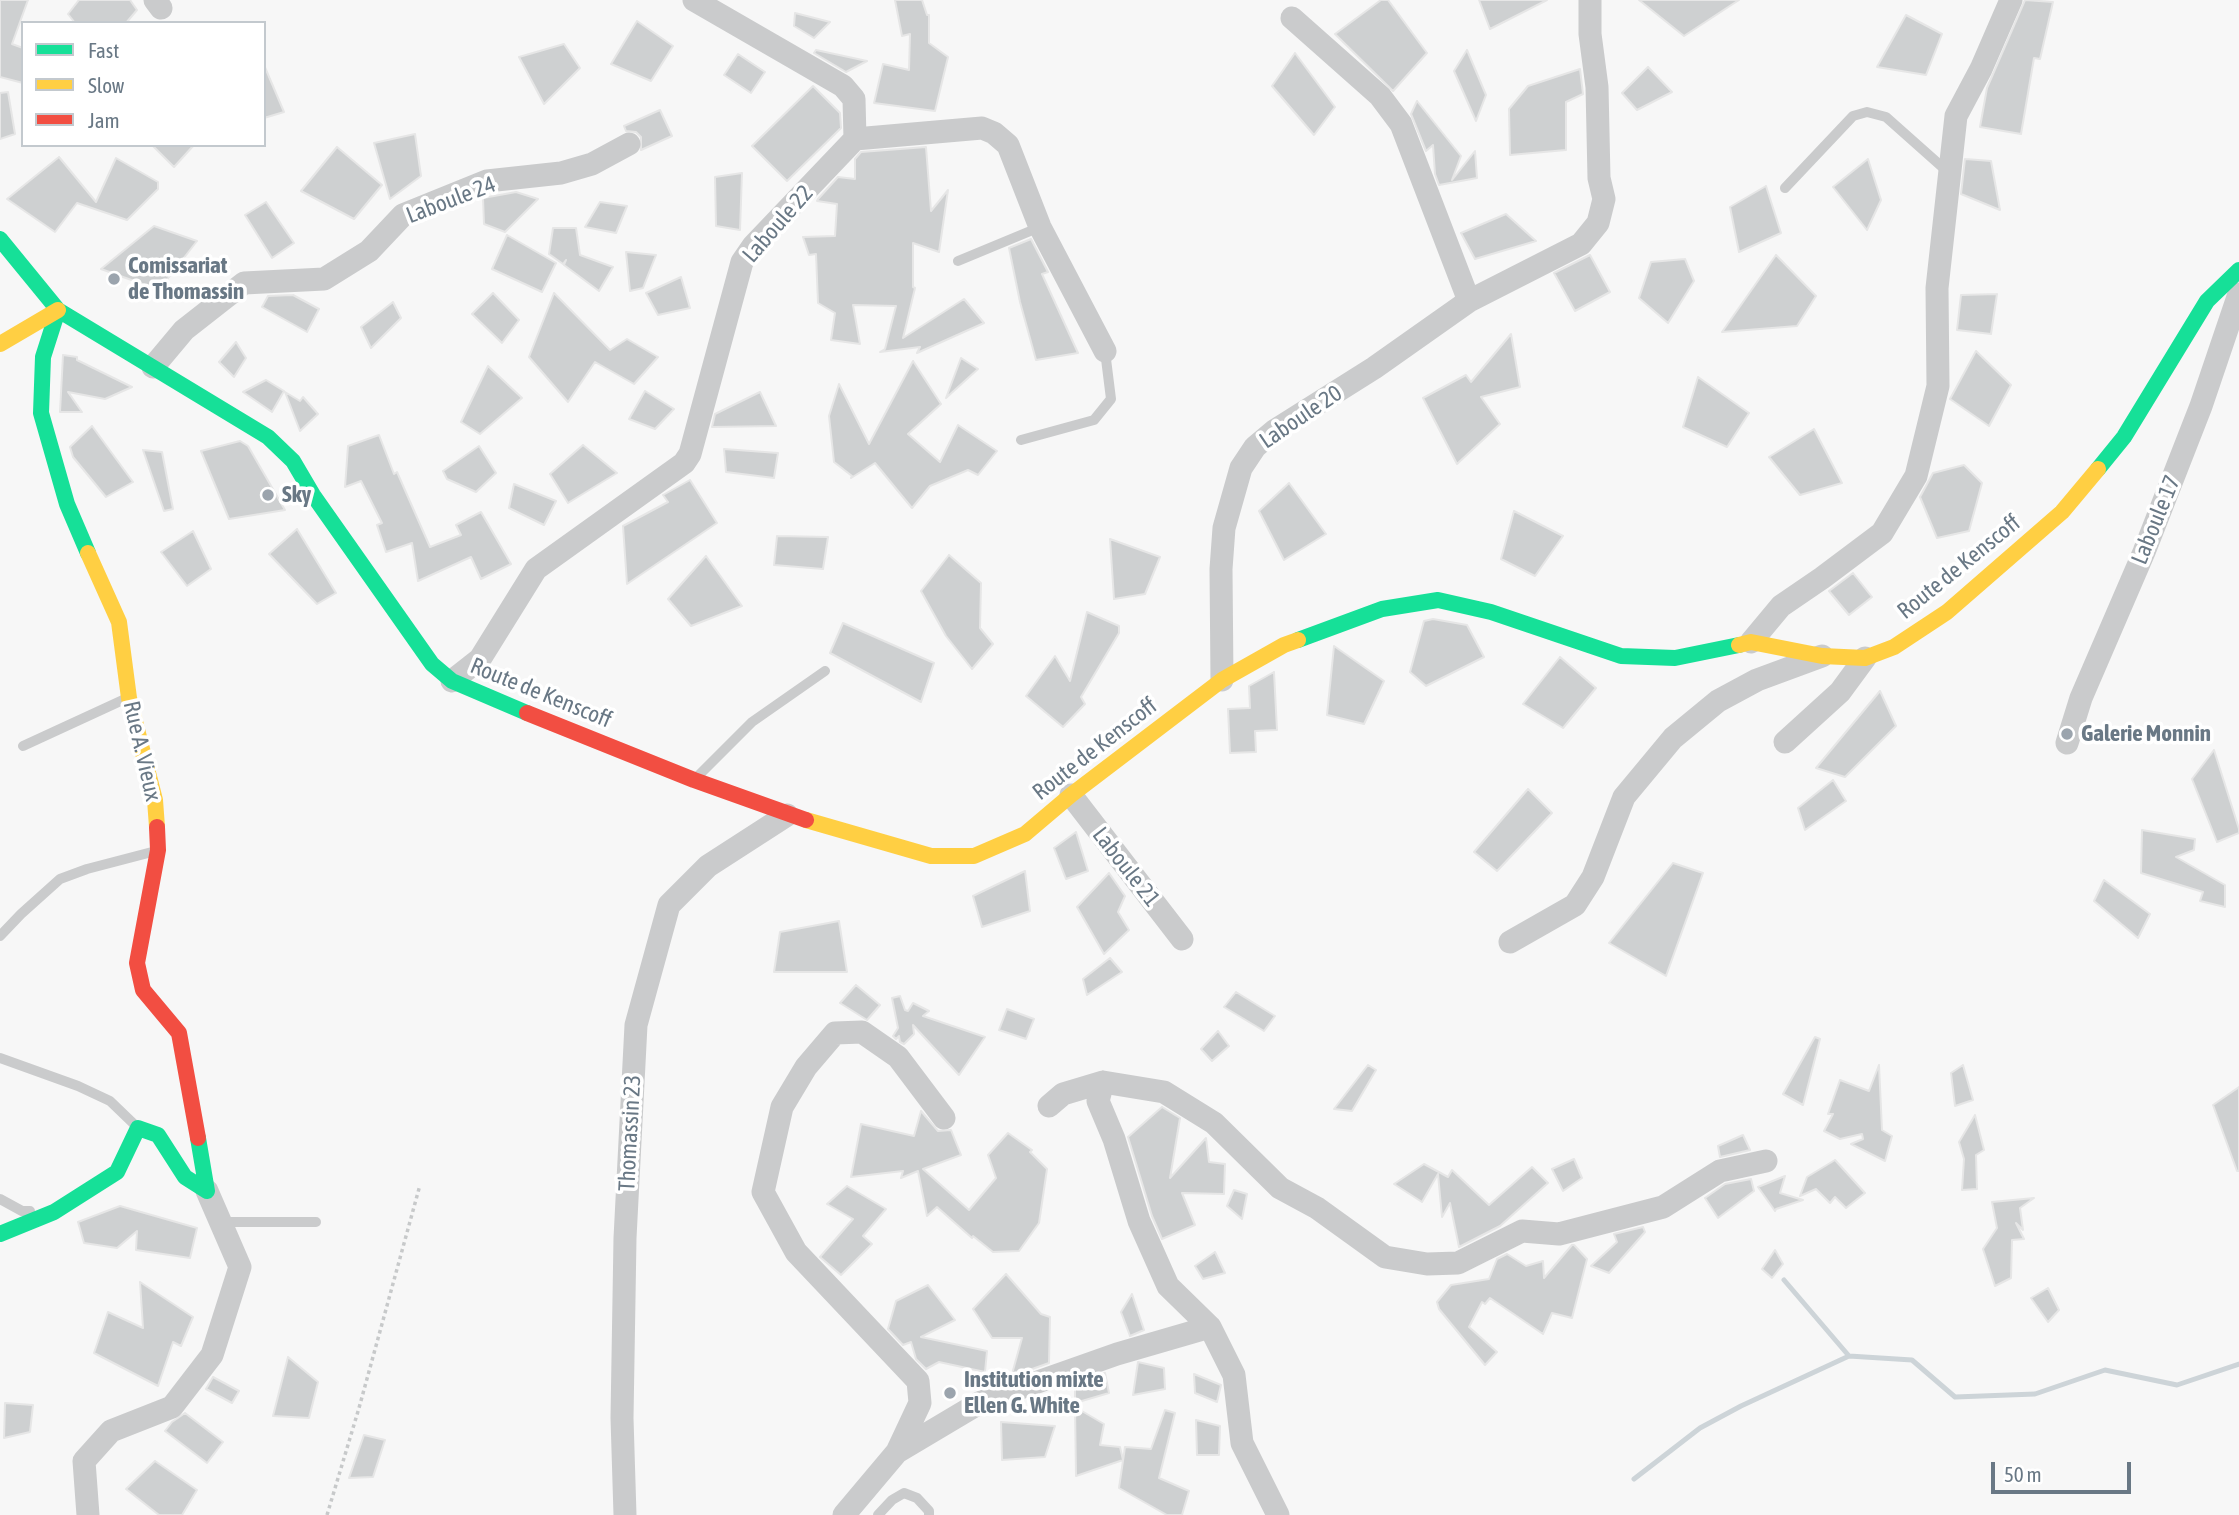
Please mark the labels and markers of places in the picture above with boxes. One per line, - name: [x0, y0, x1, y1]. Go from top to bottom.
- place label: Comissariat de Thomassin: [128, 252, 244, 306]
- marker: Comissariat de Thomassin: [106, 271, 122, 287]
- place label: Sky: [282, 481, 311, 509]
- marker: Sky: [260, 487, 276, 503]
- place label: Galerie Monnin: [2081, 720, 2211, 748]
- marker: Galerie Monnin: [2059, 726, 2075, 742]
- place label: Institution mixte Ellen G. White: [964, 1366, 1104, 1420]
- marker: Institution mixte Ellen G. White: [942, 1385, 958, 1401]

